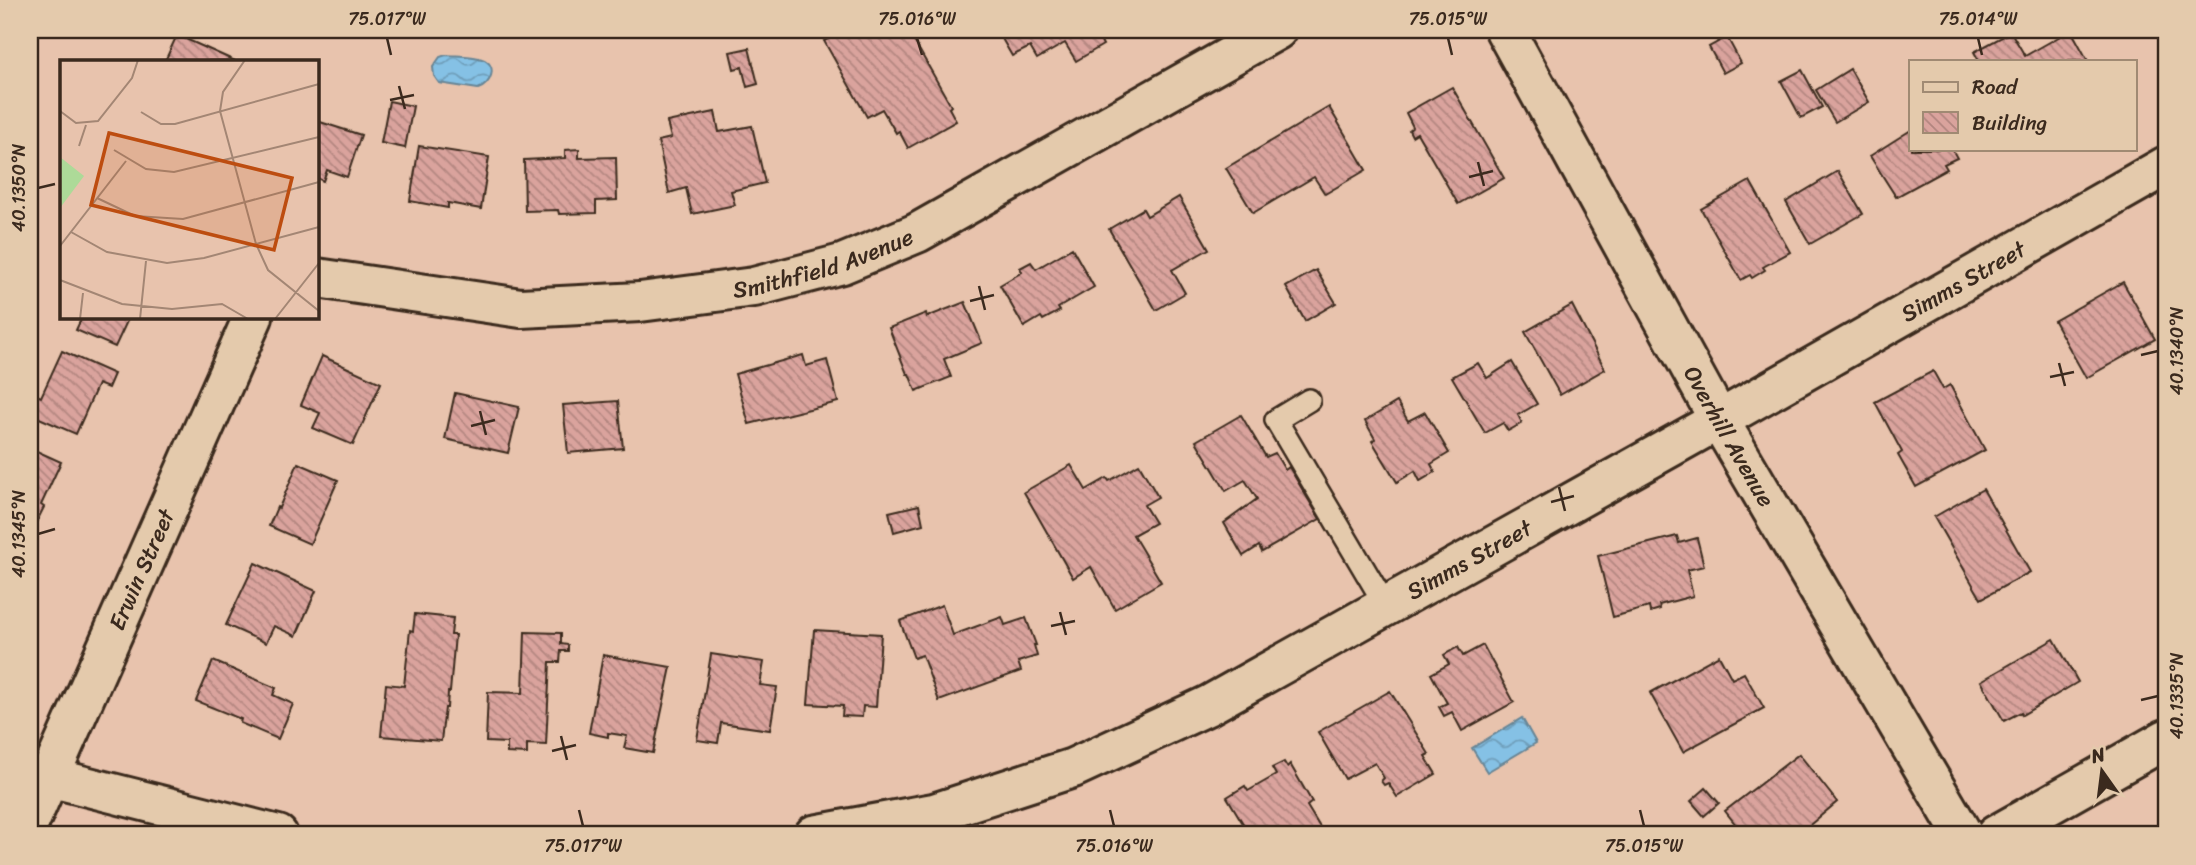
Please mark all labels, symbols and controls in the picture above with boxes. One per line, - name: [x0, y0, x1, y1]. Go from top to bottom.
- text: 75.017°W: [348, 3, 427, 35]
- text: 75.016°W: [878, 3, 957, 35]
- text: 75.015°W: [1409, 3, 1488, 35]
- text: 75.014°W: [1939, 3, 2018, 35]
- inset map: [60, 60, 318, 318]
- legend: [1909, 60, 2136, 150]
- text: Road: [1972, 68, 2019, 106]
- text: Building: [1972, 104, 2048, 142]
- text: 40.1350°N: [3, 143, 35, 232]
- street label: Smithfield Avenue: [730, 217, 920, 311]
- street label: Simms Street: [1893, 229, 2035, 334]
- text: 40.1340°N: [2161, 306, 2193, 395]
- street label: Overhill Avenue: [1672, 358, 1786, 515]
- text: 40.1345°N: [3, 489, 35, 578]
- street label: Erwin Street: [97, 501, 187, 637]
- street label: Simms Street: [1399, 508, 1541, 612]
- text: 40.1335°N: [2161, 652, 2193, 739]
- north arrow: [2066, 736, 2136, 806]
- text: N: [2087, 737, 2109, 773]
- text: 75.017°W: [544, 830, 623, 862]
- text: 75.016°W: [1075, 830, 1154, 862]
- text: 75.015°W: [1605, 830, 1684, 862]

